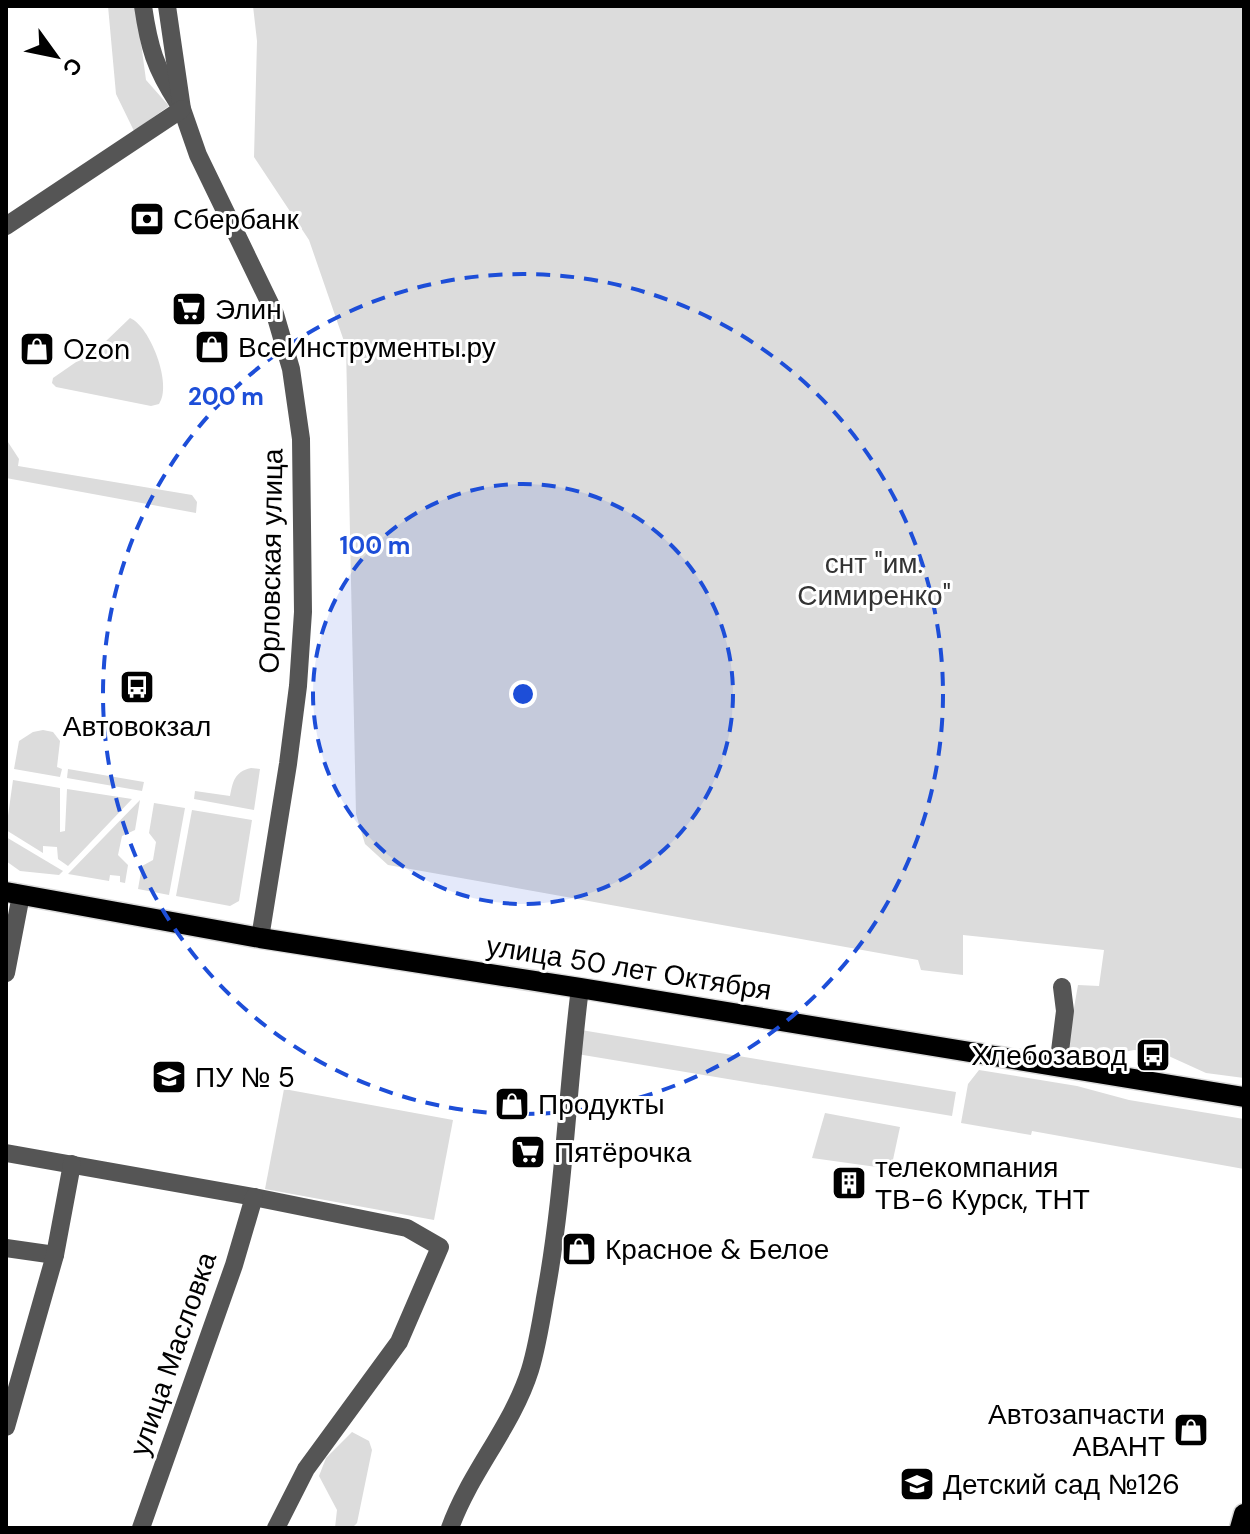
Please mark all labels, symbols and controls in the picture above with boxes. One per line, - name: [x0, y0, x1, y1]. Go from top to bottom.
- north arrow: [16, 16, 96, 96]
- text: С: [56, 52, 89, 81]
- bank icon: Сбербанк: [128, 200, 166, 238]
- place label: Сбербанк: [173, 201, 300, 238]
- supermarket icon: Элин: [170, 290, 208, 328]
- place label: Элин: [215, 291, 282, 328]
- shop icon: ВсеИнструменты.ру: [193, 328, 231, 366]
- place label: ВсеИнструменты.ру: [238, 329, 496, 366]
- shop icon: Ozon: [18, 330, 56, 368]
- place label: Ozon: [63, 331, 130, 368]
- text: 200 m: [188, 381, 264, 412]
- street label: Орловская улица: [251, 448, 291, 674]
- text: 100 m: [340, 530, 410, 561]
- park label: снт "им. Симиренко": [797, 545, 951, 614]
- bus stop icon: Автовокзал: [118, 668, 156, 706]
- centre of rings: [509, 680, 537, 708]
- place label: Автовокзал: [63, 708, 211, 745]
- street label: улица 50 лет Октября: [484, 927, 774, 1009]
- bus stop icon: Хлебозавод: [1134, 1036, 1172, 1074]
- place label: Хлебозавод: [971, 1037, 1127, 1074]
- school or university icon: ПУ № 5: [150, 1058, 188, 1096]
- place label: ПУ № 5: [195, 1059, 295, 1096]
- shop icon: Продукты: [493, 1085, 531, 1123]
- place label: Продукты: [538, 1086, 665, 1123]
- supermarket icon: Пятёрочка: [509, 1133, 547, 1171]
- place label: Пятёрочка: [554, 1134, 692, 1171]
- place label: телекомпания ТВ-6 Курск, ТНТ: [875, 1149, 1090, 1218]
- building icon: телекомпания ТВ-6 Курск, ТНТ: [830, 1164, 868, 1202]
- shop icon: Красное & Белое: [560, 1230, 598, 1268]
- place label: Красное & Белое: [605, 1231, 829, 1268]
- street label: улица Масловка: [121, 1247, 225, 1461]
- place label: Автозапчасти АВАНТ: [988, 1396, 1165, 1465]
- shop icon: Автозапчасти АВАНТ: [1172, 1411, 1210, 1449]
- school or university icon: Детский сад №126: [898, 1465, 936, 1503]
- place label: Детский сад №126: [943, 1466, 1180, 1503]

